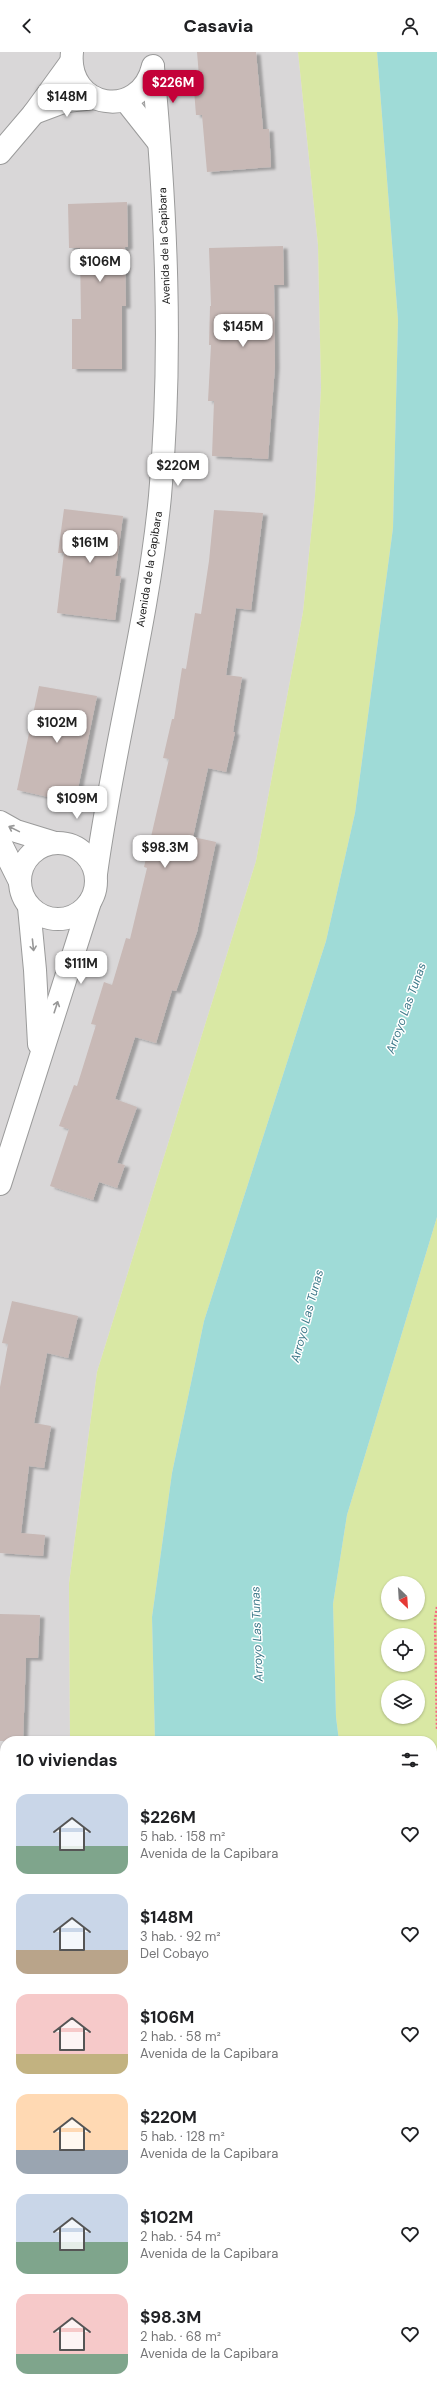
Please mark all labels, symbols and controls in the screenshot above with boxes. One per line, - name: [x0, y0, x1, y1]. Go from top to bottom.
- text: Casavia: [184, 14, 253, 38]
- icon: back: [16, 15, 38, 37]
- icon: person: [399, 15, 421, 37]
- pin: $226M: [145, 70, 201, 104]
- text: $226M: [152, 74, 194, 91]
- pin: $148M: [39, 84, 95, 118]
- text: $148M: [47, 88, 87, 105]
- street label: Avenida de la Capibara: [155, 187, 173, 305]
- pin: $106M: [72, 249, 128, 283]
- text: $106M: [79, 253, 121, 270]
- pin: $145M: [215, 314, 271, 348]
- text: $145M: [223, 318, 263, 335]
- pin: $220M: [150, 453, 206, 487]
- text: $220M: [156, 457, 200, 474]
- street label: Avenida de la Capibara: [133, 510, 165, 628]
- pin: $161M: [62, 530, 118, 564]
- text: $161M: [71, 534, 109, 551]
- pin: $102M: [29, 710, 85, 744]
- text: $102M: [37, 714, 77, 731]
- pin: $109M: [49, 786, 105, 820]
- text: $109M: [56, 790, 98, 807]
- one-way arrow: [8, 825, 20, 832]
- pin: $98.3M: [132, 835, 198, 869]
- text: $98.3M: [142, 839, 188, 856]
- one-way arrow: [29, 938, 37, 951]
- pin: $111M: [53, 951, 109, 985]
- text: $111M: [64, 955, 98, 972]
- water label: Arroyo Las Tunas: [382, 960, 430, 1056]
- one-way arrow: [53, 1001, 60, 1014]
- water label: Arroyo Las Tunas: [287, 1268, 327, 1365]
- north arrow: [381, 1576, 425, 1620]
- map controls: [381, 1576, 425, 1724]
- water label: Arroyo Las Tunas: [247, 1586, 267, 1683]
- button: locate: [381, 1628, 425, 1672]
- button: layers: [381, 1680, 425, 1724]
- text: 10 viviendas: [16, 1749, 118, 1771]
- icon: filters: [399, 1749, 421, 1771]
- text: $226M: [140, 1806, 196, 1828]
- icon: home: [48, 1810, 96, 1858]
- icon: heart: [399, 1823, 421, 1845]
- text: 5 hab. · 158 m²: [140, 1828, 225, 1845]
- text: Avenida de la Capibara: [140, 1845, 278, 1862]
- text: $148M: [140, 1906, 193, 1928]
- icon: home: [48, 1910, 96, 1958]
- icon: heart: [399, 1923, 421, 1945]
- text: 3 hab. · 92 m²: [140, 1928, 221, 1945]
- text: Del Cobayo: [140, 1945, 209, 1962]
- text: $106M: [140, 2006, 194, 2028]
- icon: home: [48, 2010, 96, 2058]
- icon: heart: [399, 2023, 421, 2045]
- text: 2 hab. · 58 m²: [140, 2028, 221, 2045]
- text: Avenida de la Capibara: [140, 2045, 278, 2062]
- text: $220M: [140, 2106, 197, 2128]
- icon: home: [48, 2110, 96, 2158]
- icon: heart: [399, 2123, 421, 2145]
- text: 5 hab. · 128 m²: [140, 2128, 225, 2145]
- text: Avenida de la Capibara: [140, 2145, 278, 2162]
- text: $102M: [140, 2206, 193, 2228]
- icon: home: [48, 2210, 96, 2258]
- icon: heart: [399, 2223, 421, 2245]
- text: 2 hab. · 54 m²: [140, 2228, 221, 2245]
- text: Avenida de la Capibara: [140, 2245, 278, 2262]
- text: $98.3M: [140, 2306, 201, 2328]
- icon: home: [48, 2310, 96, 2358]
- icon: heart: [399, 2323, 421, 2345]
- text: 2 hab. · 68 m²: [140, 2328, 221, 2345]
- text: Avenida de la Capibara: [140, 2345, 278, 2362]

